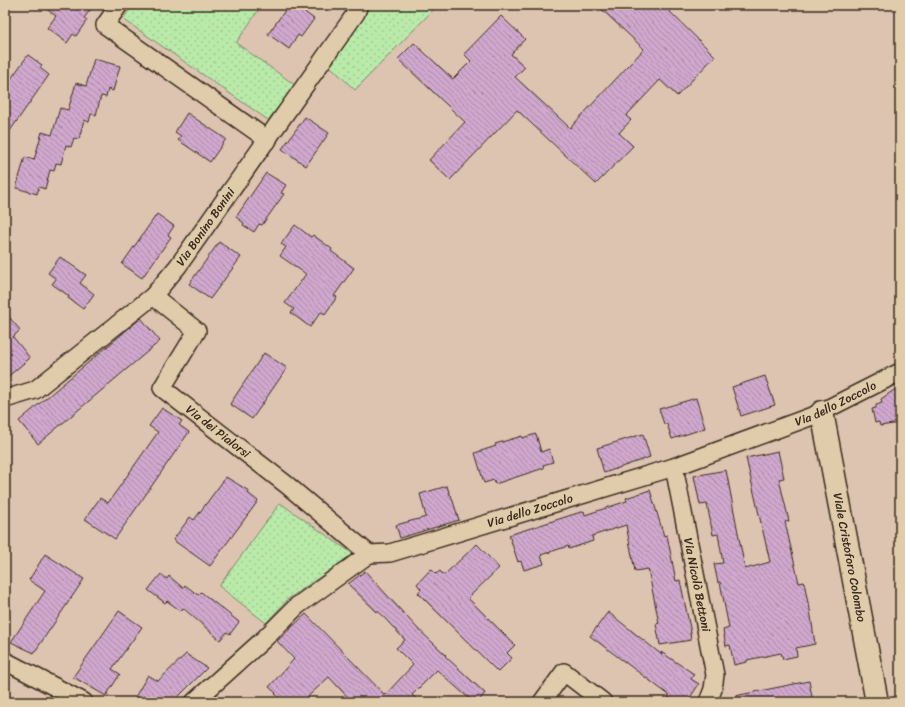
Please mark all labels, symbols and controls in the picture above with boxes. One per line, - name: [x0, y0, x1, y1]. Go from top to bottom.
- street label: Via Bonino Bonini: [170, 182, 241, 271]
- street label: Via dello Zoccolo: [792, 375, 880, 433]
- street label: Via dei Pialorsi: [181, 399, 256, 464]
- street label: Via dello Zoccolo: [484, 487, 576, 534]
- street label: Viale Cristoforo Colombo: [827, 491, 873, 624]
- street label: Via Nicolò Bettoni: [677, 536, 717, 634]

